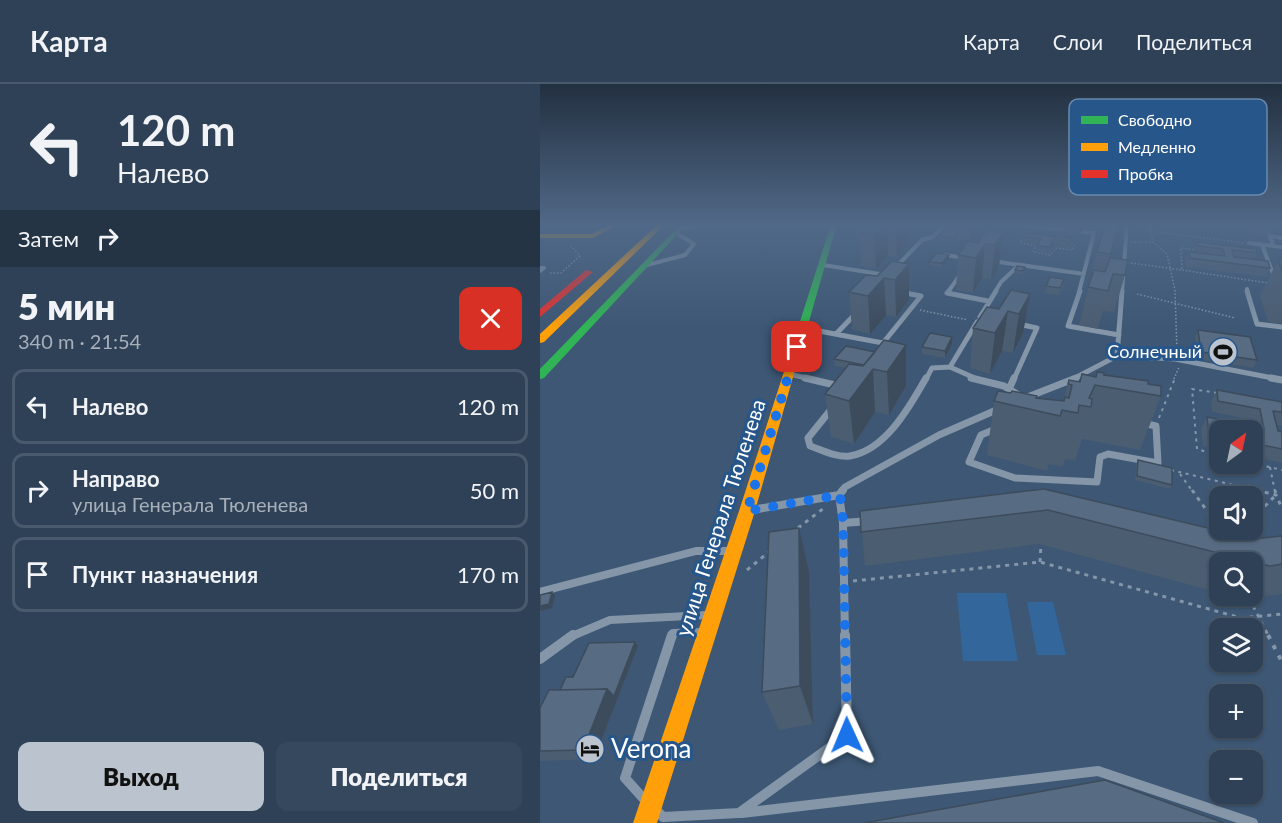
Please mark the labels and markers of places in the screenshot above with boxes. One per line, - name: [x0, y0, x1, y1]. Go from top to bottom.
- pin: [771, 321, 822, 372]
- sports icon: Солнечный: [1207, 336, 1239, 368]
- place label: Солнечный: [1107, 340, 1202, 362]
- place label: Verona: [611, 732, 691, 764]
- hotel icon: Verona: [574, 733, 606, 765]

